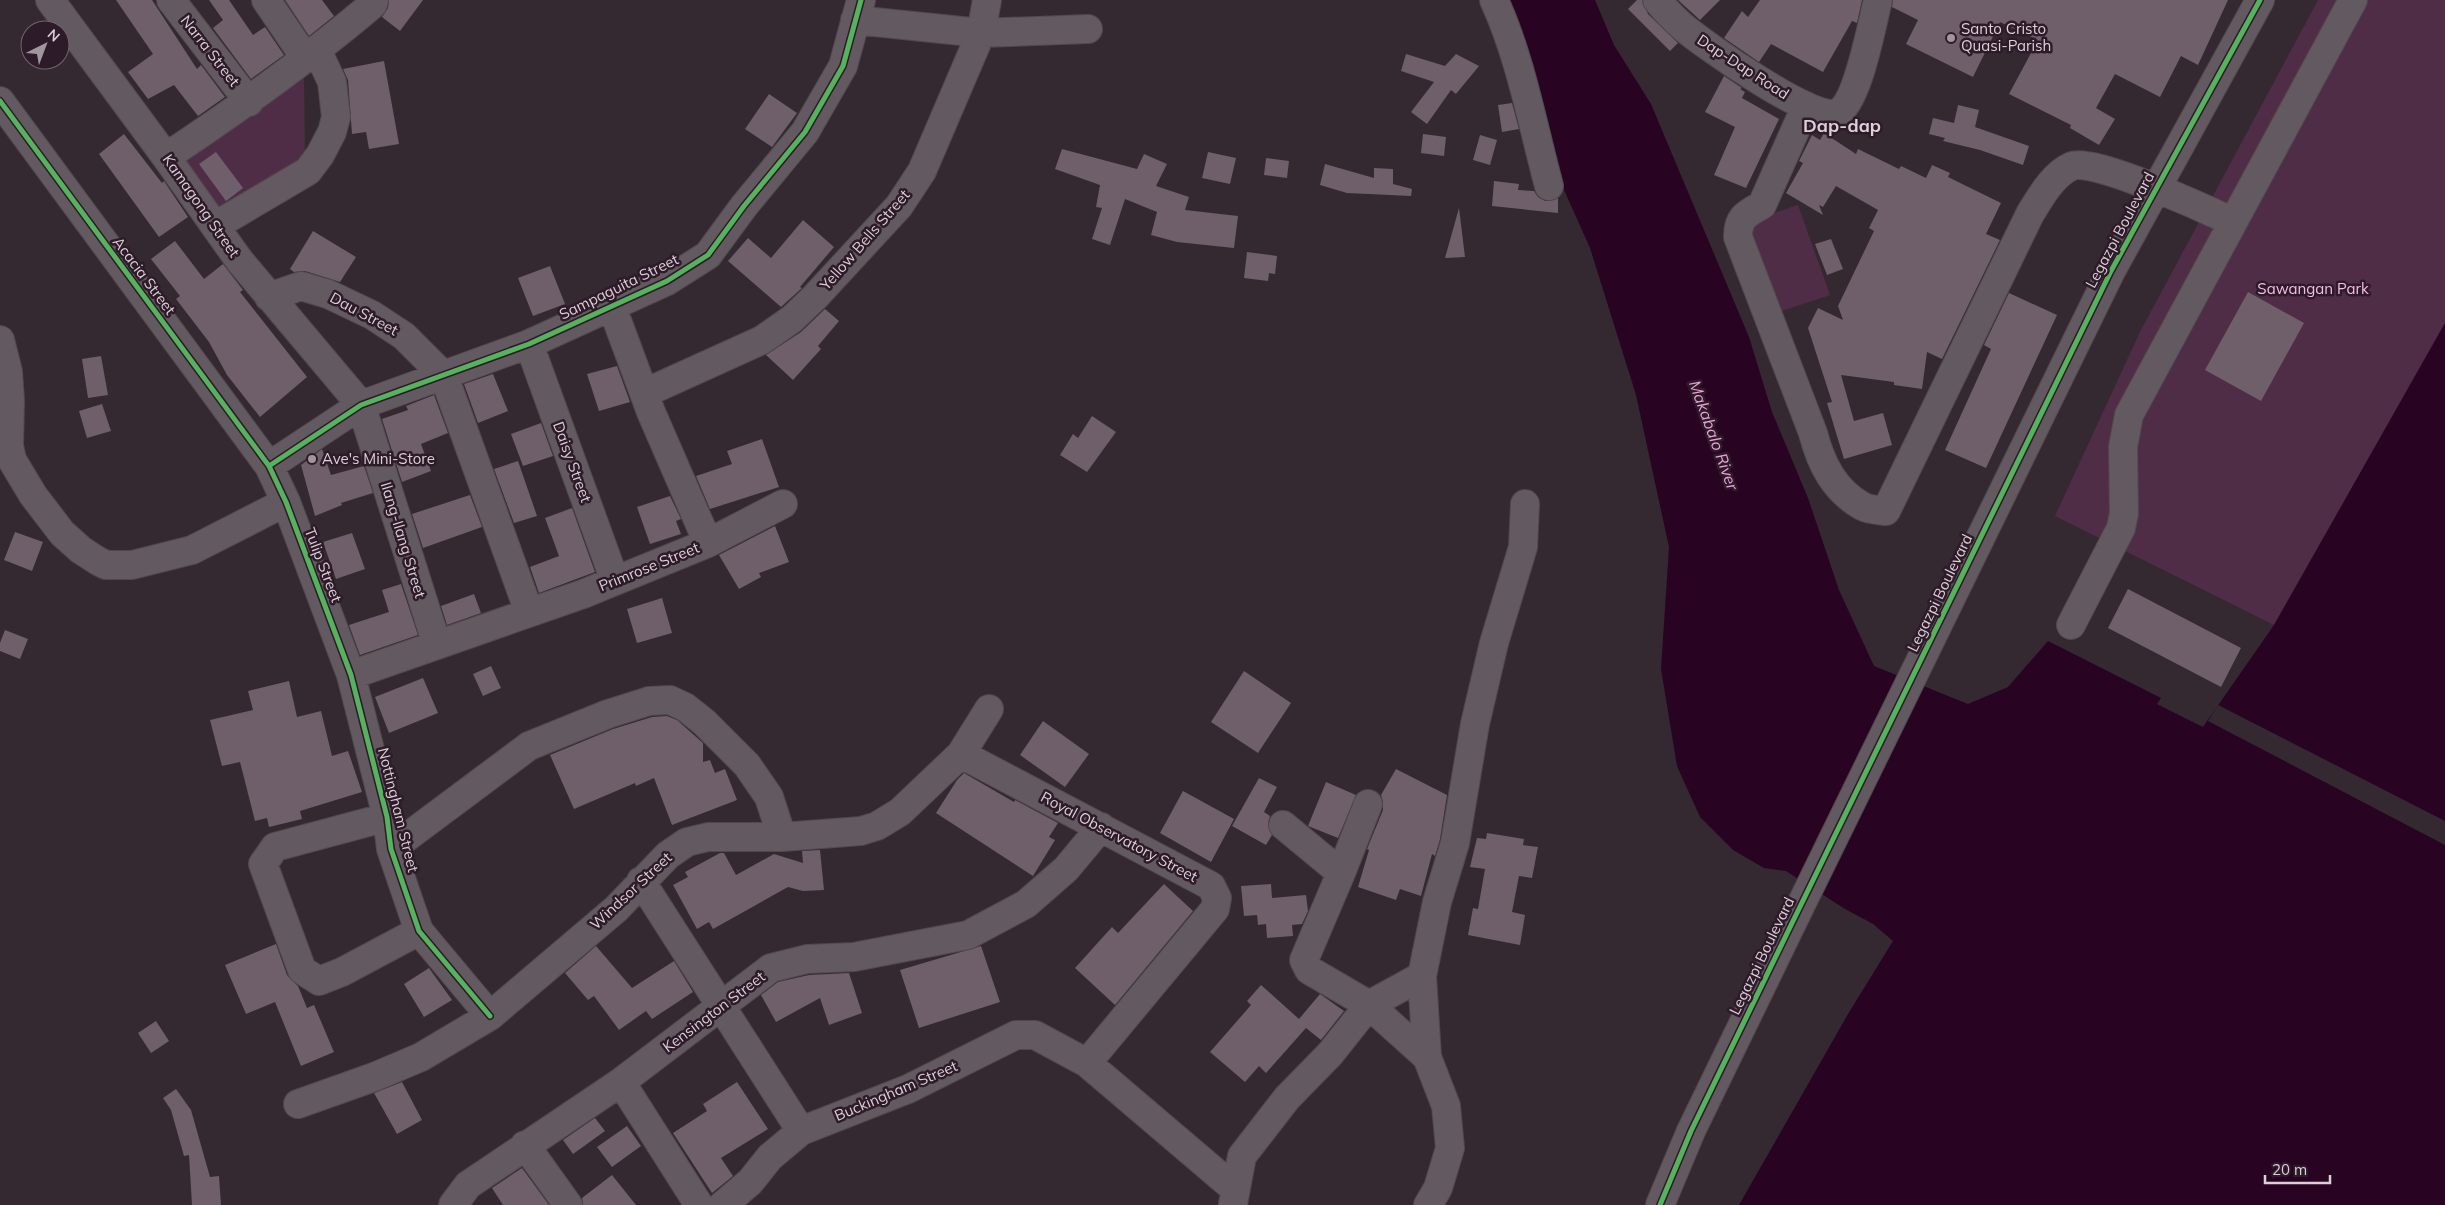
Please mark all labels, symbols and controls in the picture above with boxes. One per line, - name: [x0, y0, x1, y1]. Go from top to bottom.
- street label: Narra Street: [177, 11, 244, 90]
- place label: Santo Cristo Quasi-Parish: [1961, 19, 2051, 55]
- north arrow: [20, 20, 70, 70]
- text: N: [44, 25, 64, 46]
- street label: Dap-Dap Road: [1694, 30, 1793, 103]
- marker: Santo Cristo Quasi-Parish: [1945, 32, 1957, 44]
- district label: Dap-dap: [1803, 114, 1881, 137]
- street label: Kamagong Street: [159, 150, 244, 261]
- street label: Legazpi Boulevard: [2081, 168, 2158, 291]
- street label: Yellow Bells Street: [815, 186, 913, 295]
- street label: Acacia Street: [109, 233, 180, 318]
- street label: Sampaguita Street: [556, 249, 682, 324]
- park label: Sawangan Park: [2257, 279, 2369, 298]
- street label: Dau Street: [327, 288, 401, 339]
- water label: Makabalo River: [1685, 377, 1743, 494]
- street label: Daisy Street: [549, 419, 596, 505]
- place label: Ave's Mini-Store: [322, 449, 435, 468]
- marker: Ave's Mini-Store: [306, 453, 318, 465]
- street label: Ilang-Ilang Street: [377, 480, 430, 600]
- street label: Tulip Street: [301, 525, 346, 605]
- street label: Legazpi Boulevard: [1903, 531, 1976, 655]
- street label: Primrose Street: [596, 538, 702, 595]
- street label: Nottingham Street: [374, 746, 423, 874]
- street label: Royal Observatory Street: [1038, 787, 1201, 886]
- street label: Windsor Street: [586, 848, 675, 933]
- street label: Legazpi Boulevard: [1725, 894, 1798, 1018]
- street label: Kensington Street: [659, 967, 769, 1056]
- street label: Buckingham Street: [831, 1056, 960, 1125]
- scale bar: [2265, 1152, 2330, 1184]
- text: 20 m: [2272, 1160, 2307, 1179]

